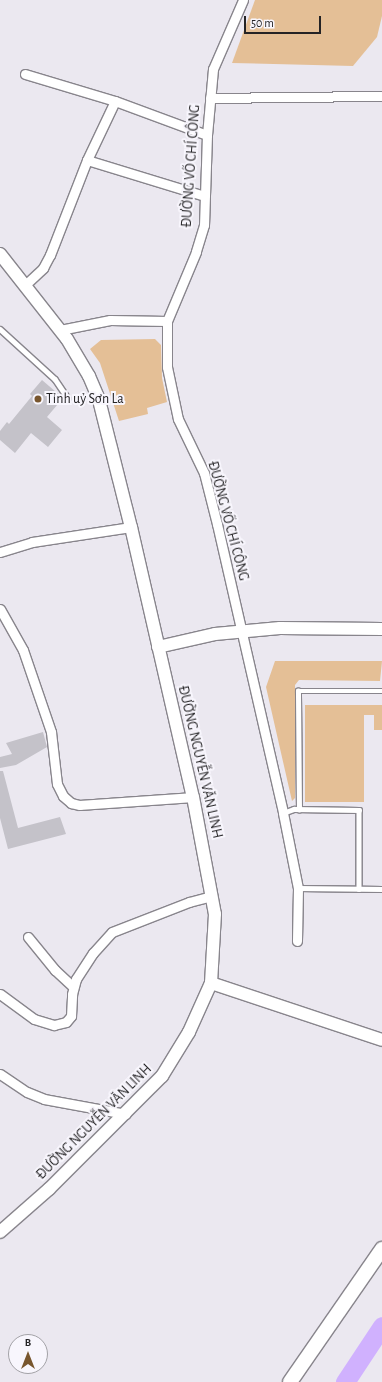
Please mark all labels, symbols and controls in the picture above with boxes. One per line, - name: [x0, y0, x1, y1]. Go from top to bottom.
- scale bar: [246, 8, 323, 34]
- text: 50 m: [251, 17, 274, 29]
- street label: ĐƯỜNG VÕ CHÍ CÔNG: [178, 104, 204, 228]
- place label: Tỉnh uỷ Sơn La: [46, 391, 124, 407]
- marker: Tỉnh uỷ Sơn La: [33, 394, 43, 404]
- street label: ĐƯỜNG VÕ CHÍ CÔNG: [204, 459, 252, 583]
- street label: ĐƯỜNG NGUYỄN VĂN LINH: [174, 684, 226, 840]
- street label: ĐƯỜNG NGUYỄN VĂN LINH: [33, 1061, 155, 1183]
- north arrow: [8, 1334, 48, 1374]
- text: B: [25, 1337, 31, 1348]

